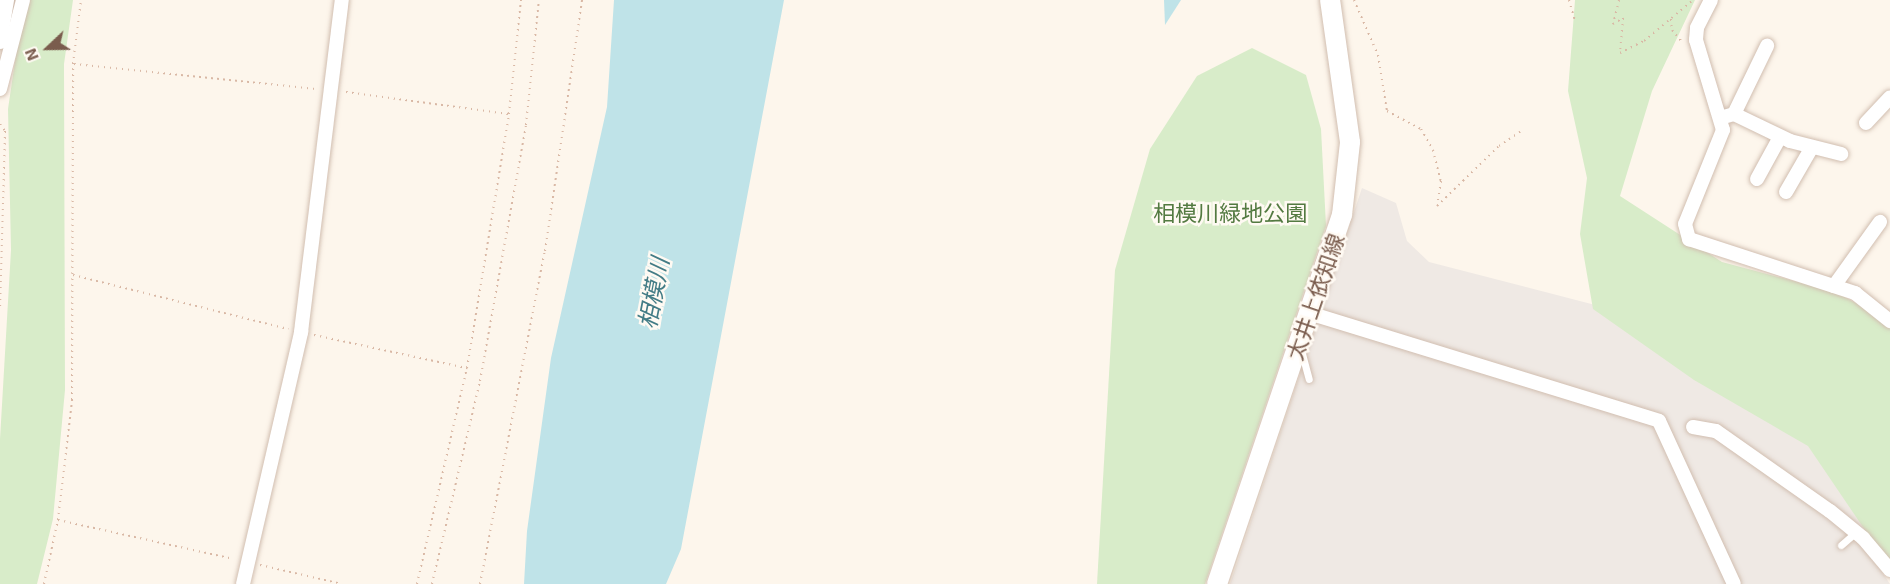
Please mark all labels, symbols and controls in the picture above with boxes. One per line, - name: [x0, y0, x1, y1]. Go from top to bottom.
- north arrow: [18, 18, 78, 78]
- text: N: [20, 46, 42, 64]
- park label: 相模川緑地公園: [1153, 200, 1307, 226]
- street label: 太井上依知線: [1281, 230, 1349, 364]
- water label: 相模川: [632, 255, 674, 331]

